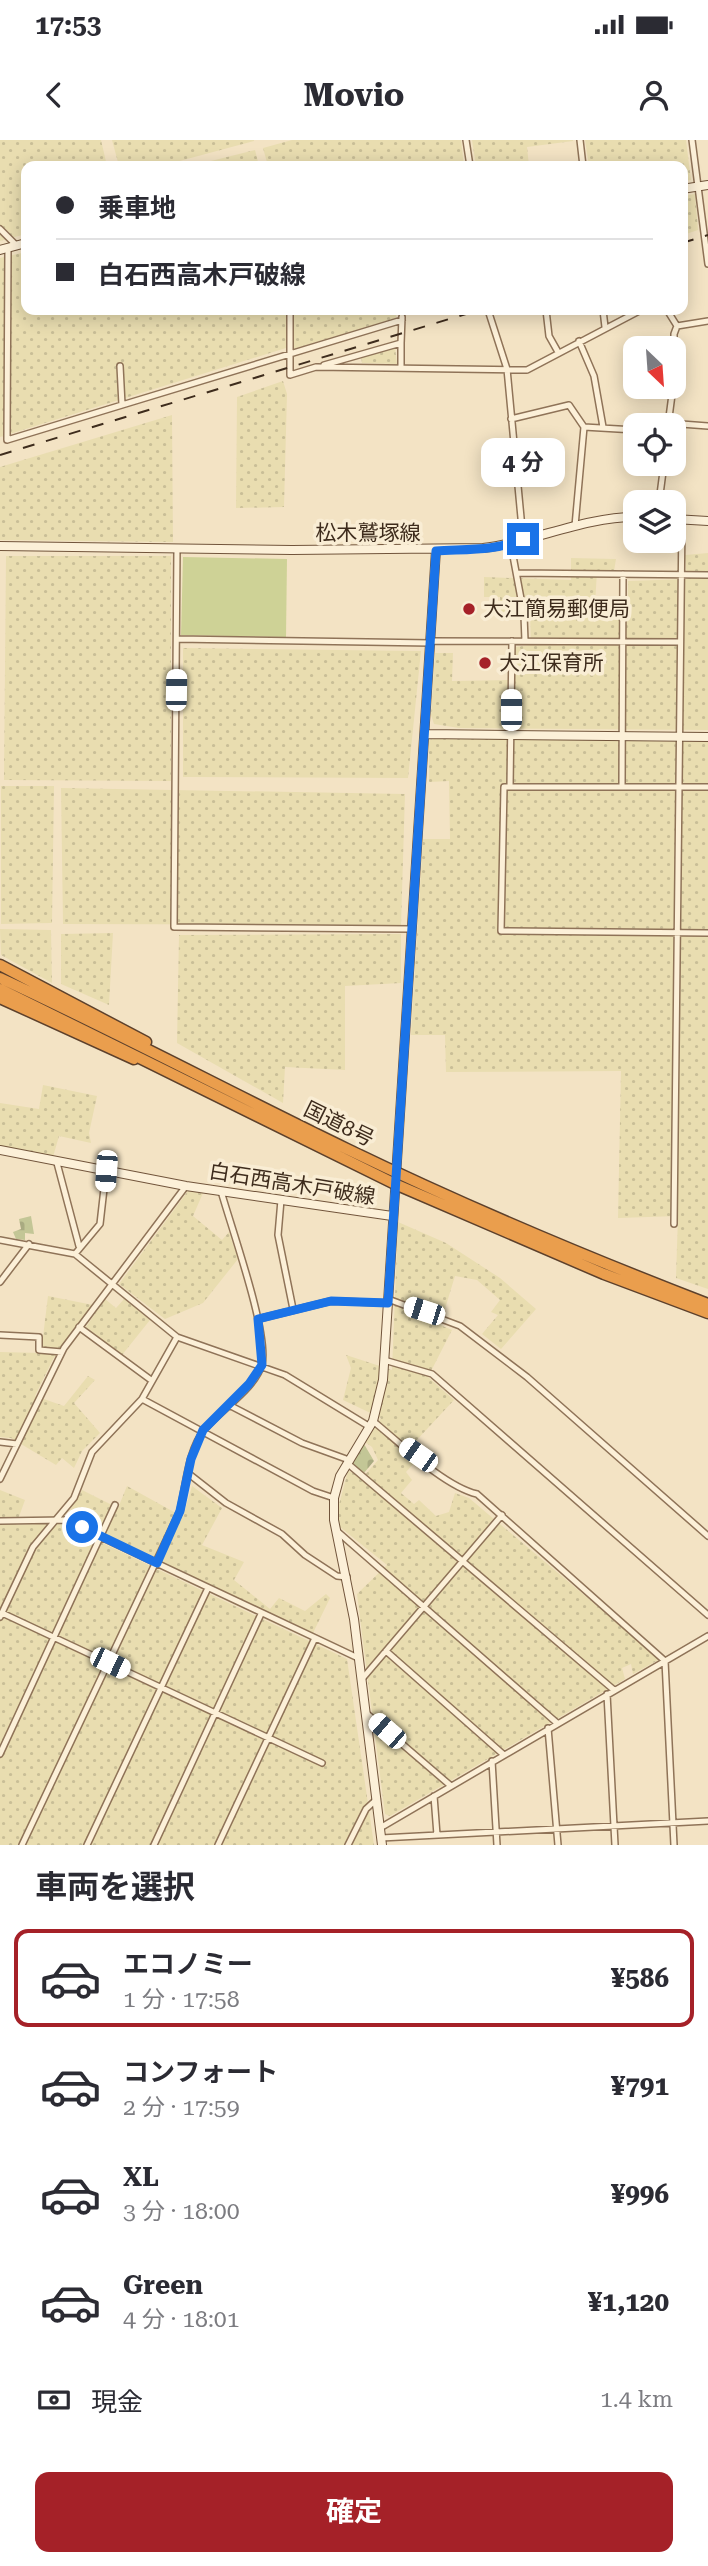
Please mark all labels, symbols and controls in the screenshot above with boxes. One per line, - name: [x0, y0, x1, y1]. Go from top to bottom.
- text: 17:53: [35, 10, 101, 40]
- icon: back: [35, 76, 73, 114]
- text: Movio: [304, 76, 404, 114]
- icon: person: [635, 76, 673, 114]
- text: 乗車地: [98, 193, 176, 223]
- text: 白石西高木戸破線: [98, 260, 306, 290]
- north arrow: [623, 336, 686, 399]
- map controls: [623, 336, 686, 553]
- button: locate: [623, 413, 686, 476]
- callout: 4 分: [481, 438, 565, 486]
- text: 4 分: [502, 449, 544, 476]
- button: layers: [623, 490, 686, 553]
- street label: 松木鷲塚線: [316, 521, 421, 545]
- route end: [507, 523, 539, 555]
- place label: 大江簡易郵便局: [483, 597, 630, 621]
- marker: 大江簡易郵便局: [461, 601, 477, 617]
- place label: 大江保育所: [499, 651, 604, 675]
- marker: 大江保育所: [477, 655, 493, 671]
- car: [166, 669, 187, 711]
- car: [501, 689, 522, 731]
- street label: 国道8号: [300, 1097, 378, 1151]
- car: [95, 1149, 118, 1193]
- street label: 白石西高木戸破線: [207, 1159, 377, 1209]
- car: [401, 1295, 448, 1327]
- car: [395, 1434, 442, 1476]
- route start: [66, 1511, 98, 1543]
- car: [87, 1644, 134, 1682]
- car: [365, 1709, 410, 1753]
- text: 車両を選択: [35, 1868, 195, 1906]
- icon: car: [39, 1947, 102, 2010]
- text: エコノミー: [123, 1949, 253, 1979]
- text: ¥586: [611, 1963, 669, 1993]
- text: 1 分 · 17:58: [123, 1986, 240, 2013]
- icon: car: [39, 2055, 102, 2118]
- text: コンフォート: [123, 2057, 278, 2087]
- text: ¥791: [611, 2071, 669, 2101]
- text: 2 分 · 17:59: [123, 2094, 240, 2121]
- text: XL: [123, 2162, 159, 2192]
- icon: car: [39, 2163, 102, 2226]
- text: ¥996: [611, 2179, 669, 2209]
- text: 3 分 · 18:00: [123, 2198, 240, 2225]
- text: Green: [123, 2270, 203, 2300]
- icon: car: [39, 2271, 102, 2334]
- text: ¥1,120: [588, 2287, 669, 2317]
- text: 4 分 · 18:01: [123, 2306, 240, 2333]
- icon: cash: [35, 2381, 73, 2419]
- text: 1.4 km: [600, 2386, 673, 2413]
- text: 現金: [91, 2387, 143, 2417]
- button: 確定: [35, 2472, 673, 2552]

